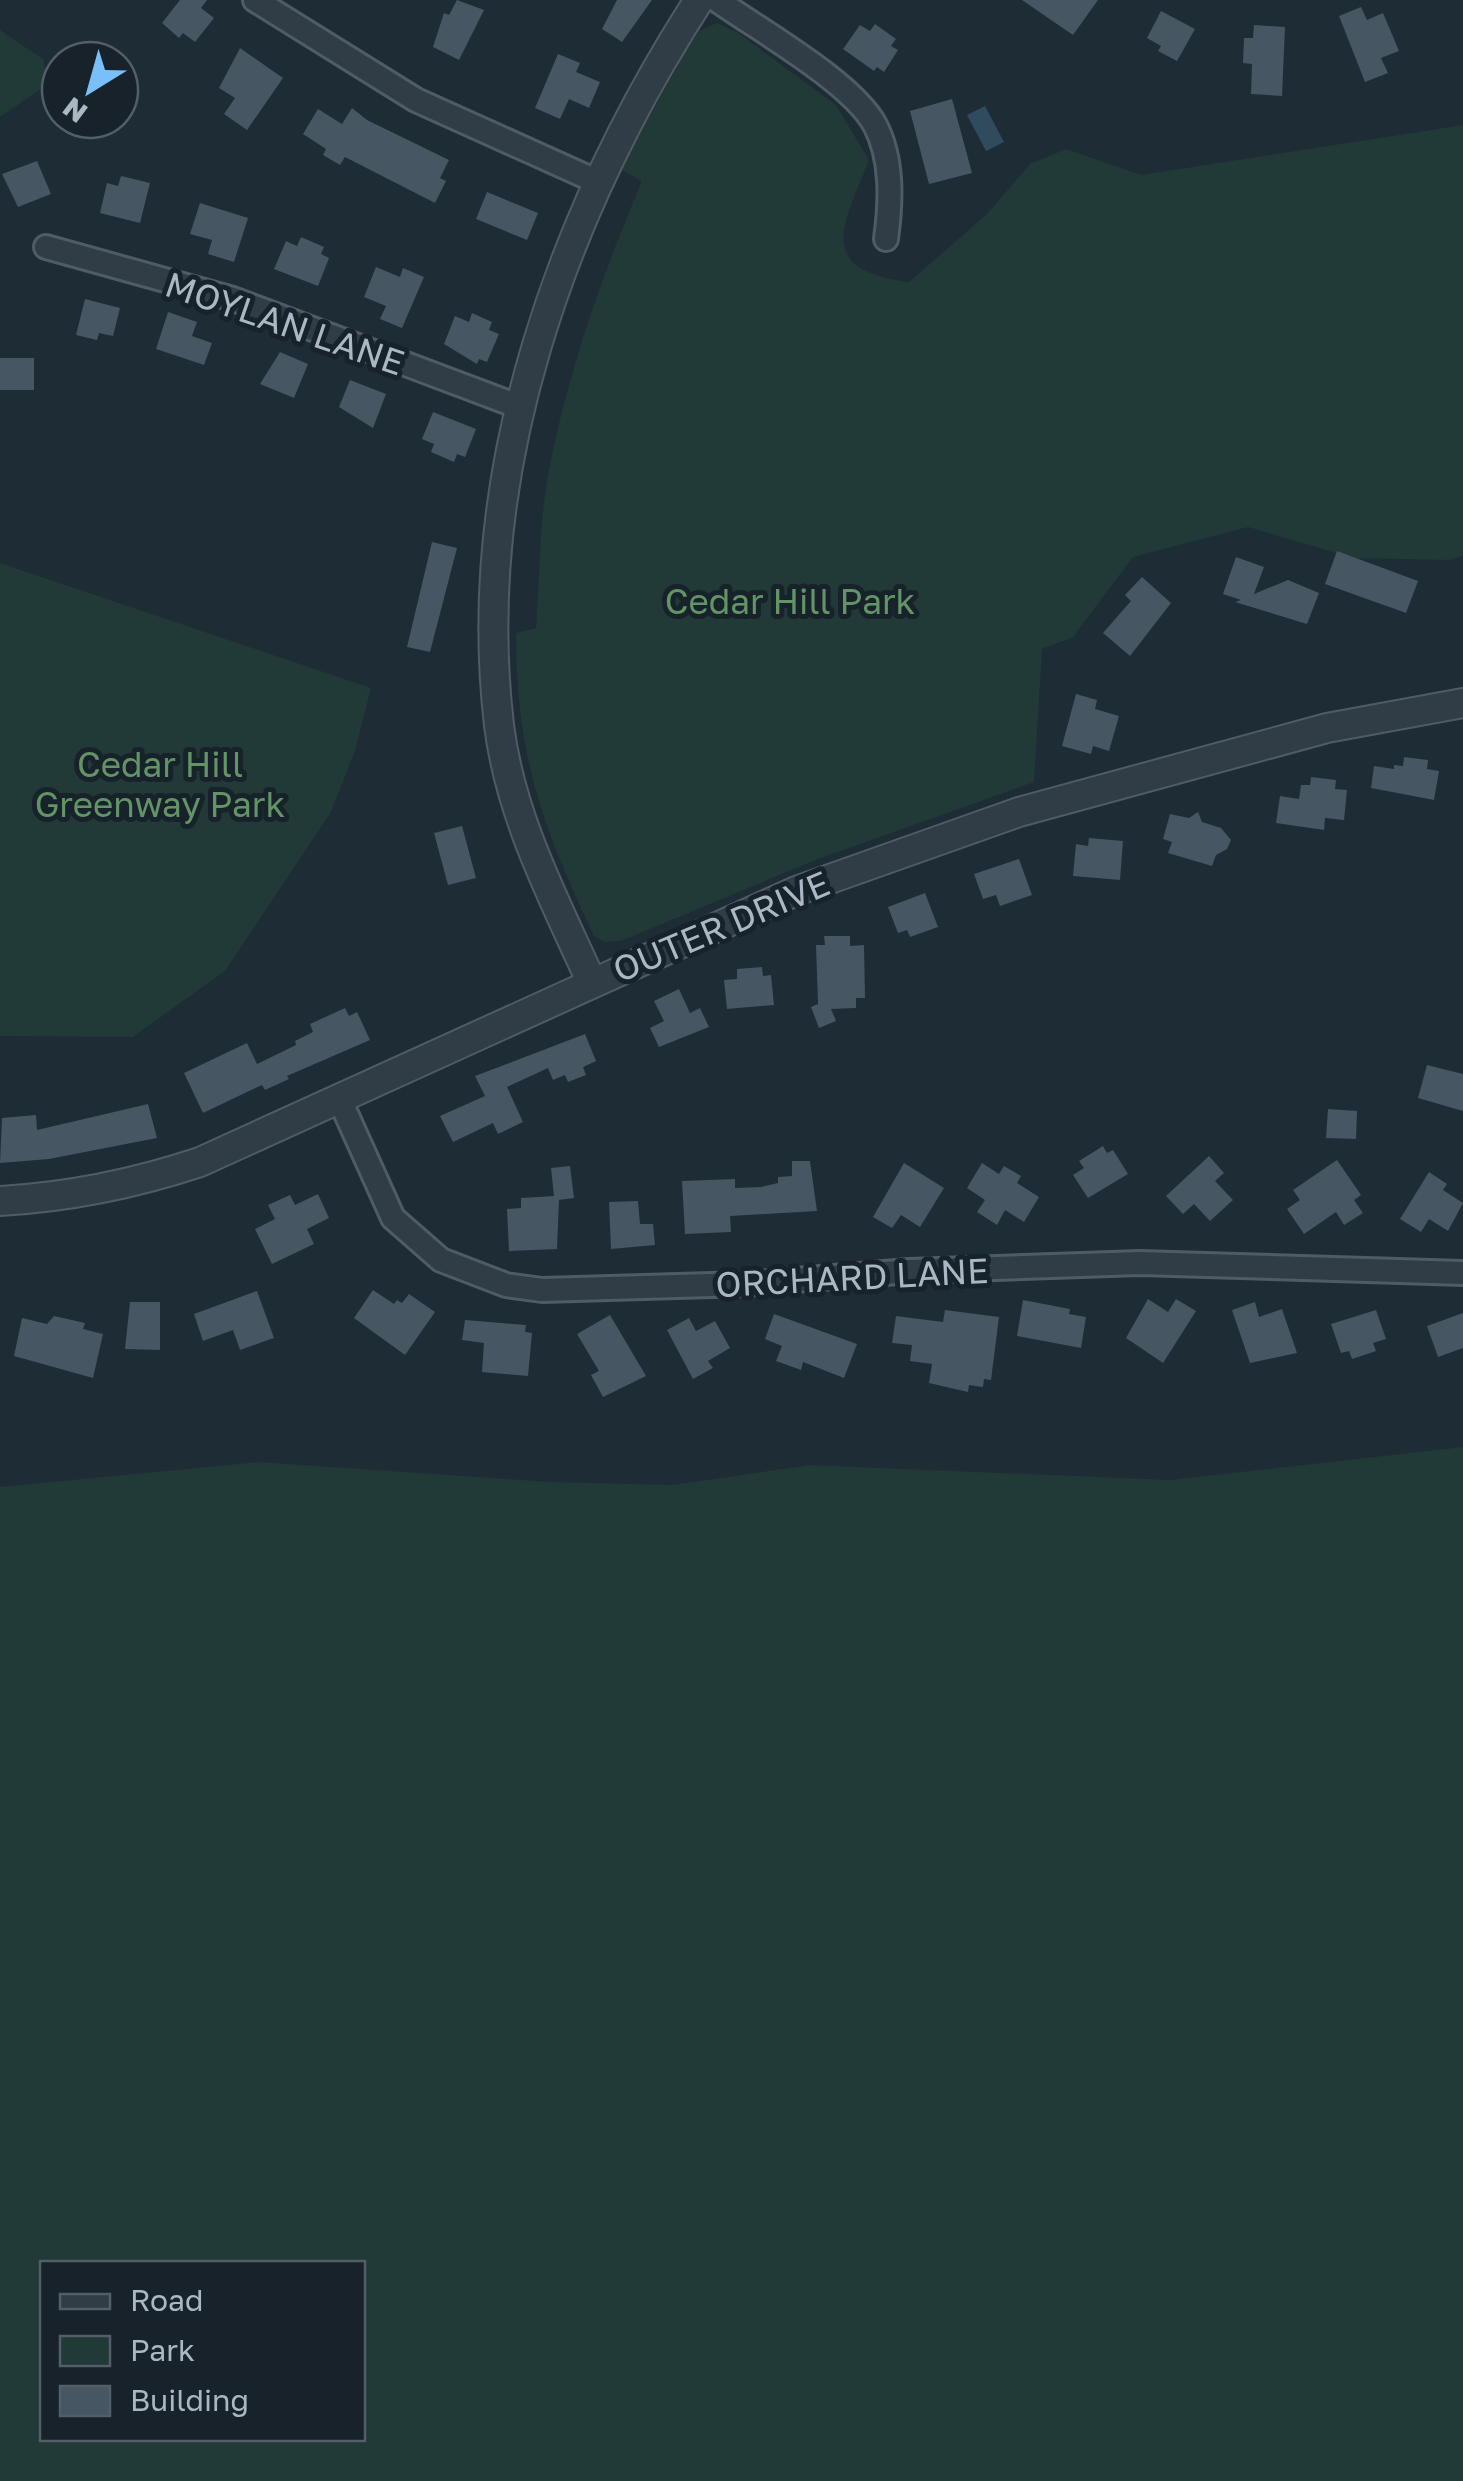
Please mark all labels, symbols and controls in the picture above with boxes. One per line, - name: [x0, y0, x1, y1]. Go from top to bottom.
- north arrow: [40, 40, 140, 140]
- text: N: [56, 91, 93, 130]
- street label: MOYLAN LANE: [160, 263, 410, 383]
- park label: Cedar Hill Park: [665, 580, 915, 622]
- park label: Cedar Hill Greenway Park: [35, 743, 285, 825]
- street label: OUTER DRIVE: [606, 862, 836, 990]
- street label: ORCHARD LANE: [715, 1249, 989, 1305]
- legend: [40, 2261, 365, 2441]
- text: Road: [130, 2282, 204, 2318]
- text: Park: [130, 2332, 195, 2368]
- text: Building: [130, 2382, 249, 2418]

